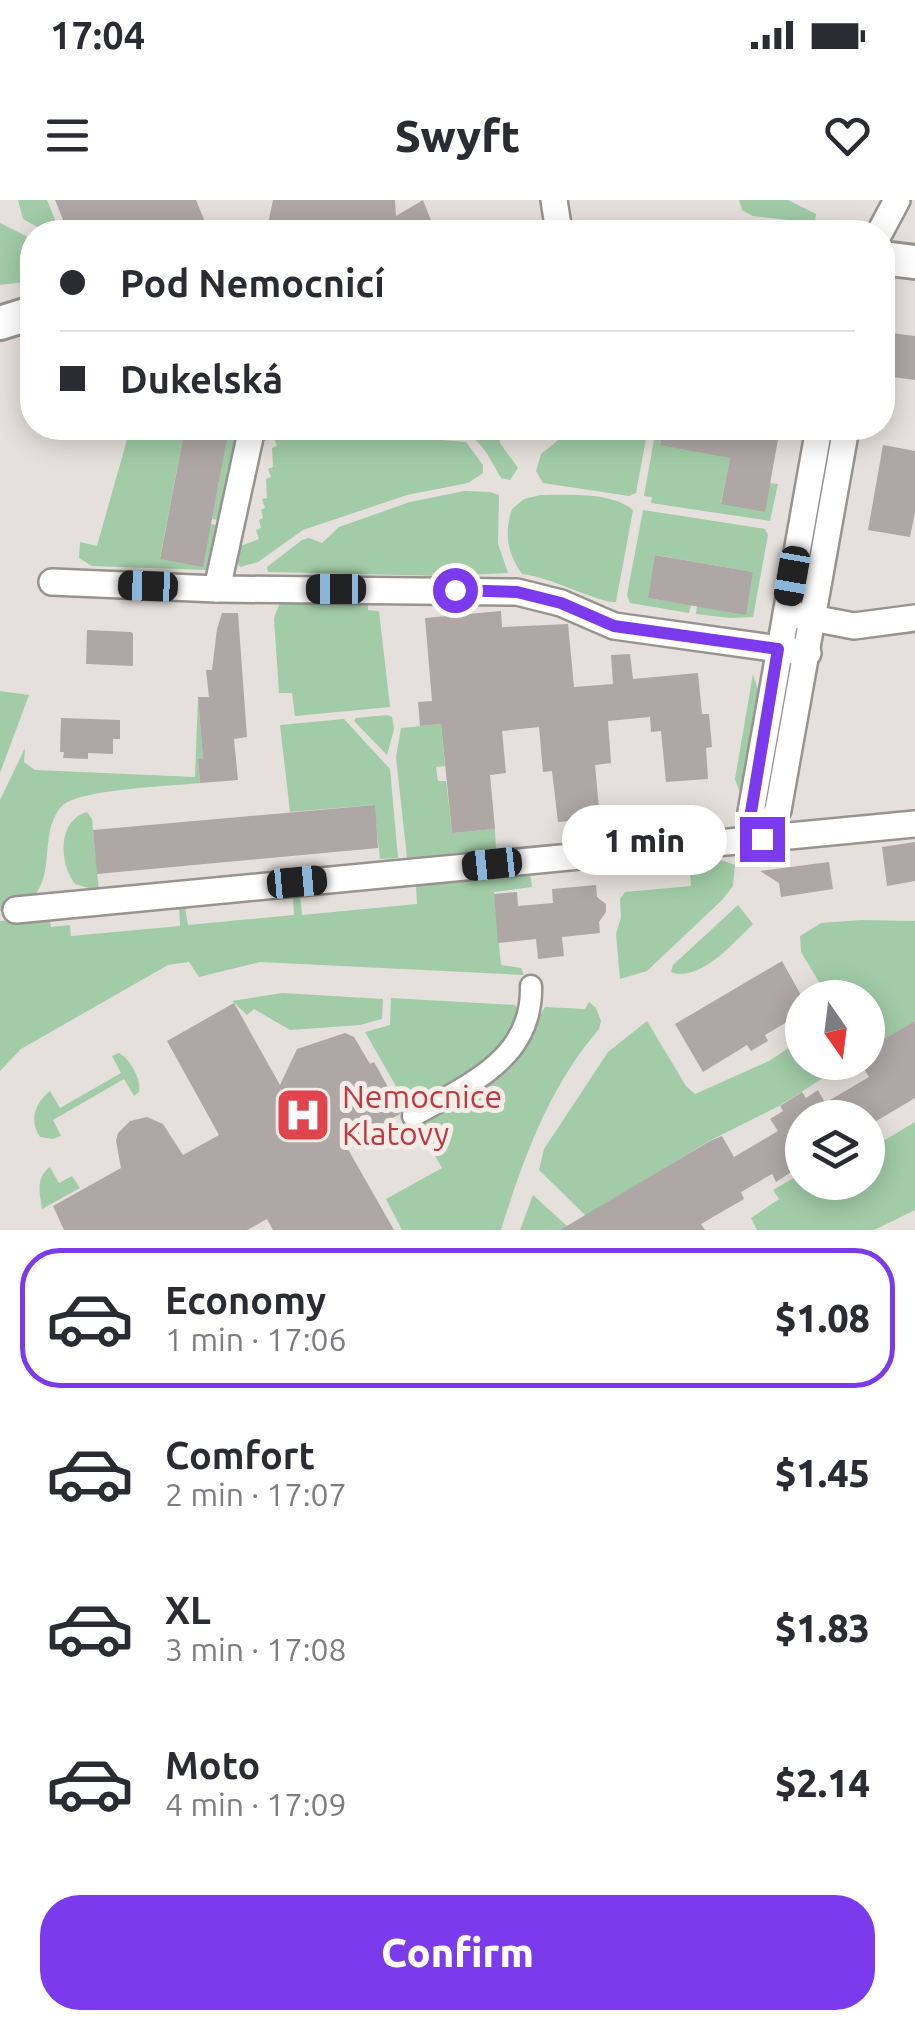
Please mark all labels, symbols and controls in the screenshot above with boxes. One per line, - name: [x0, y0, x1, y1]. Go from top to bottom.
- text: 17:04: [50, 14, 145, 56]
- icon: menu: [40, 108, 95, 163]
- icon: heart: [820, 108, 875, 163]
- text: Swyft: [395, 110, 520, 161]
- text: Pod Nemocnicí: [120, 262, 385, 304]
- text: Dukelská: [120, 358, 283, 400]
- car: [772, 544, 812, 608]
- route start: [433, 568, 478, 613]
- car: [117, 570, 179, 602]
- car: [306, 574, 366, 604]
- callout: 1 min: [562, 804, 727, 874]
- route end: [740, 817, 785, 862]
- text: 1 min: [604, 822, 685, 858]
- car: [461, 846, 523, 882]
- car: [266, 864, 328, 900]
- north arrow: [785, 980, 885, 1080]
- map controls: [785, 980, 885, 1200]
- place label: Nemocnice Klatovy: [342, 1078, 502, 1151]
- hospital icon: Nemocnice Klatovy: [273, 1085, 333, 1145]
- button: layers: [785, 1100, 885, 1200]
- icon: car: [45, 1273, 135, 1363]
- text: Economy: [165, 1279, 326, 1321]
- text: $1.08: [775, 1297, 870, 1339]
- text: 1 min · 17:06: [165, 1321, 347, 1357]
- icon: car: [45, 1428, 135, 1518]
- text: Comfort: [165, 1434, 315, 1476]
- text: $1.45: [775, 1452, 870, 1494]
- text: 2 min · 17:07: [165, 1476, 347, 1512]
- icon: car: [45, 1583, 135, 1673]
- text: XL: [165, 1589, 211, 1631]
- text: $1.83: [775, 1607, 870, 1649]
- text: 3 min · 17:08: [165, 1631, 347, 1667]
- icon: car: [45, 1738, 135, 1828]
- text: Moto: [165, 1744, 260, 1786]
- text: $2.14: [775, 1762, 870, 1804]
- text: 4 min · 17:09: [165, 1786, 347, 1822]
- button: Confirm: [40, 1895, 875, 2010]

